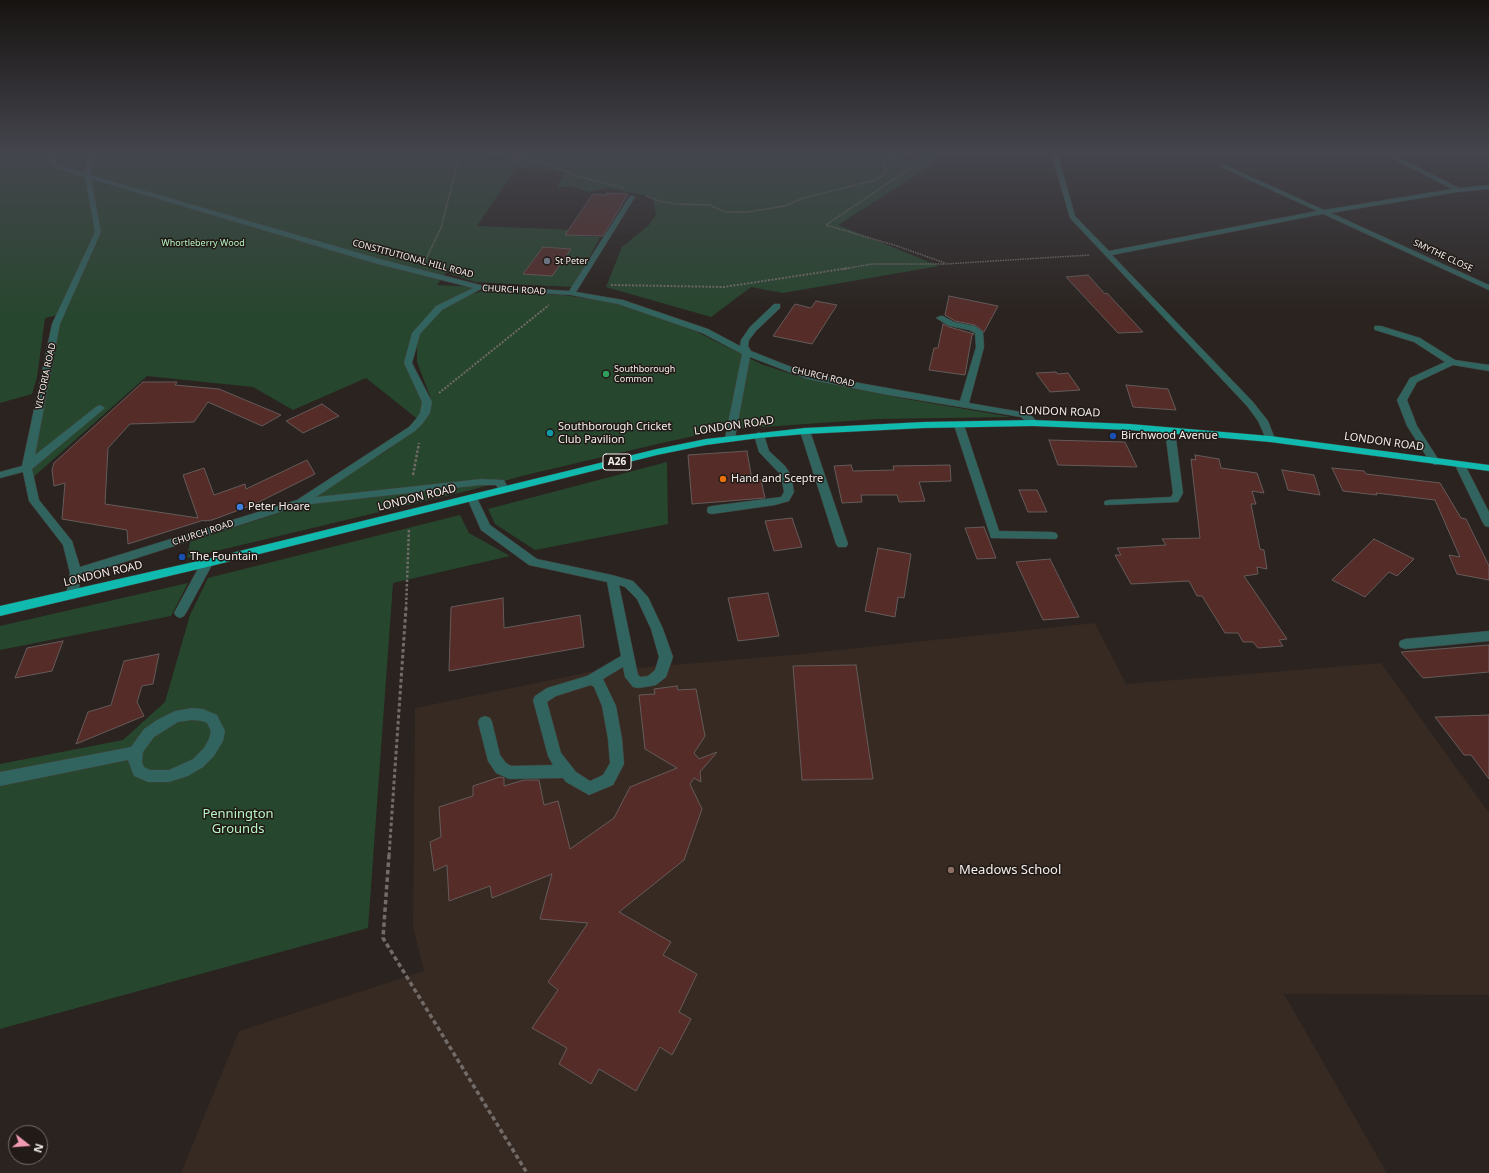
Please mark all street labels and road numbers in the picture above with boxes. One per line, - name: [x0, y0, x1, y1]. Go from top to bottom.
- street label: SMYTHE CLOSE: [1412, 237, 1474, 275]
- street label: CONSTITUTIONAL HILL ROAD: [351, 238, 475, 280]
- street label: CHURCH ROAD: [482, 283, 546, 297]
- street label: VICTORIA ROAD: [34, 342, 58, 410]
- street label: CHURCH ROAD: [791, 365, 855, 389]
- street label: LONDON ROAD: [1019, 404, 1101, 420]
- street label: LONDON ROAD: [693, 414, 775, 438]
- street label: LONDON ROAD: [1343, 430, 1425, 454]
- road number: A26: [603, 454, 631, 470]
- street label: LONDON ROAD: [376, 482, 458, 514]
- street label: CHURCH ROAD: [171, 518, 235, 548]
- street label: LONDON ROAD: [62, 559, 144, 589]

